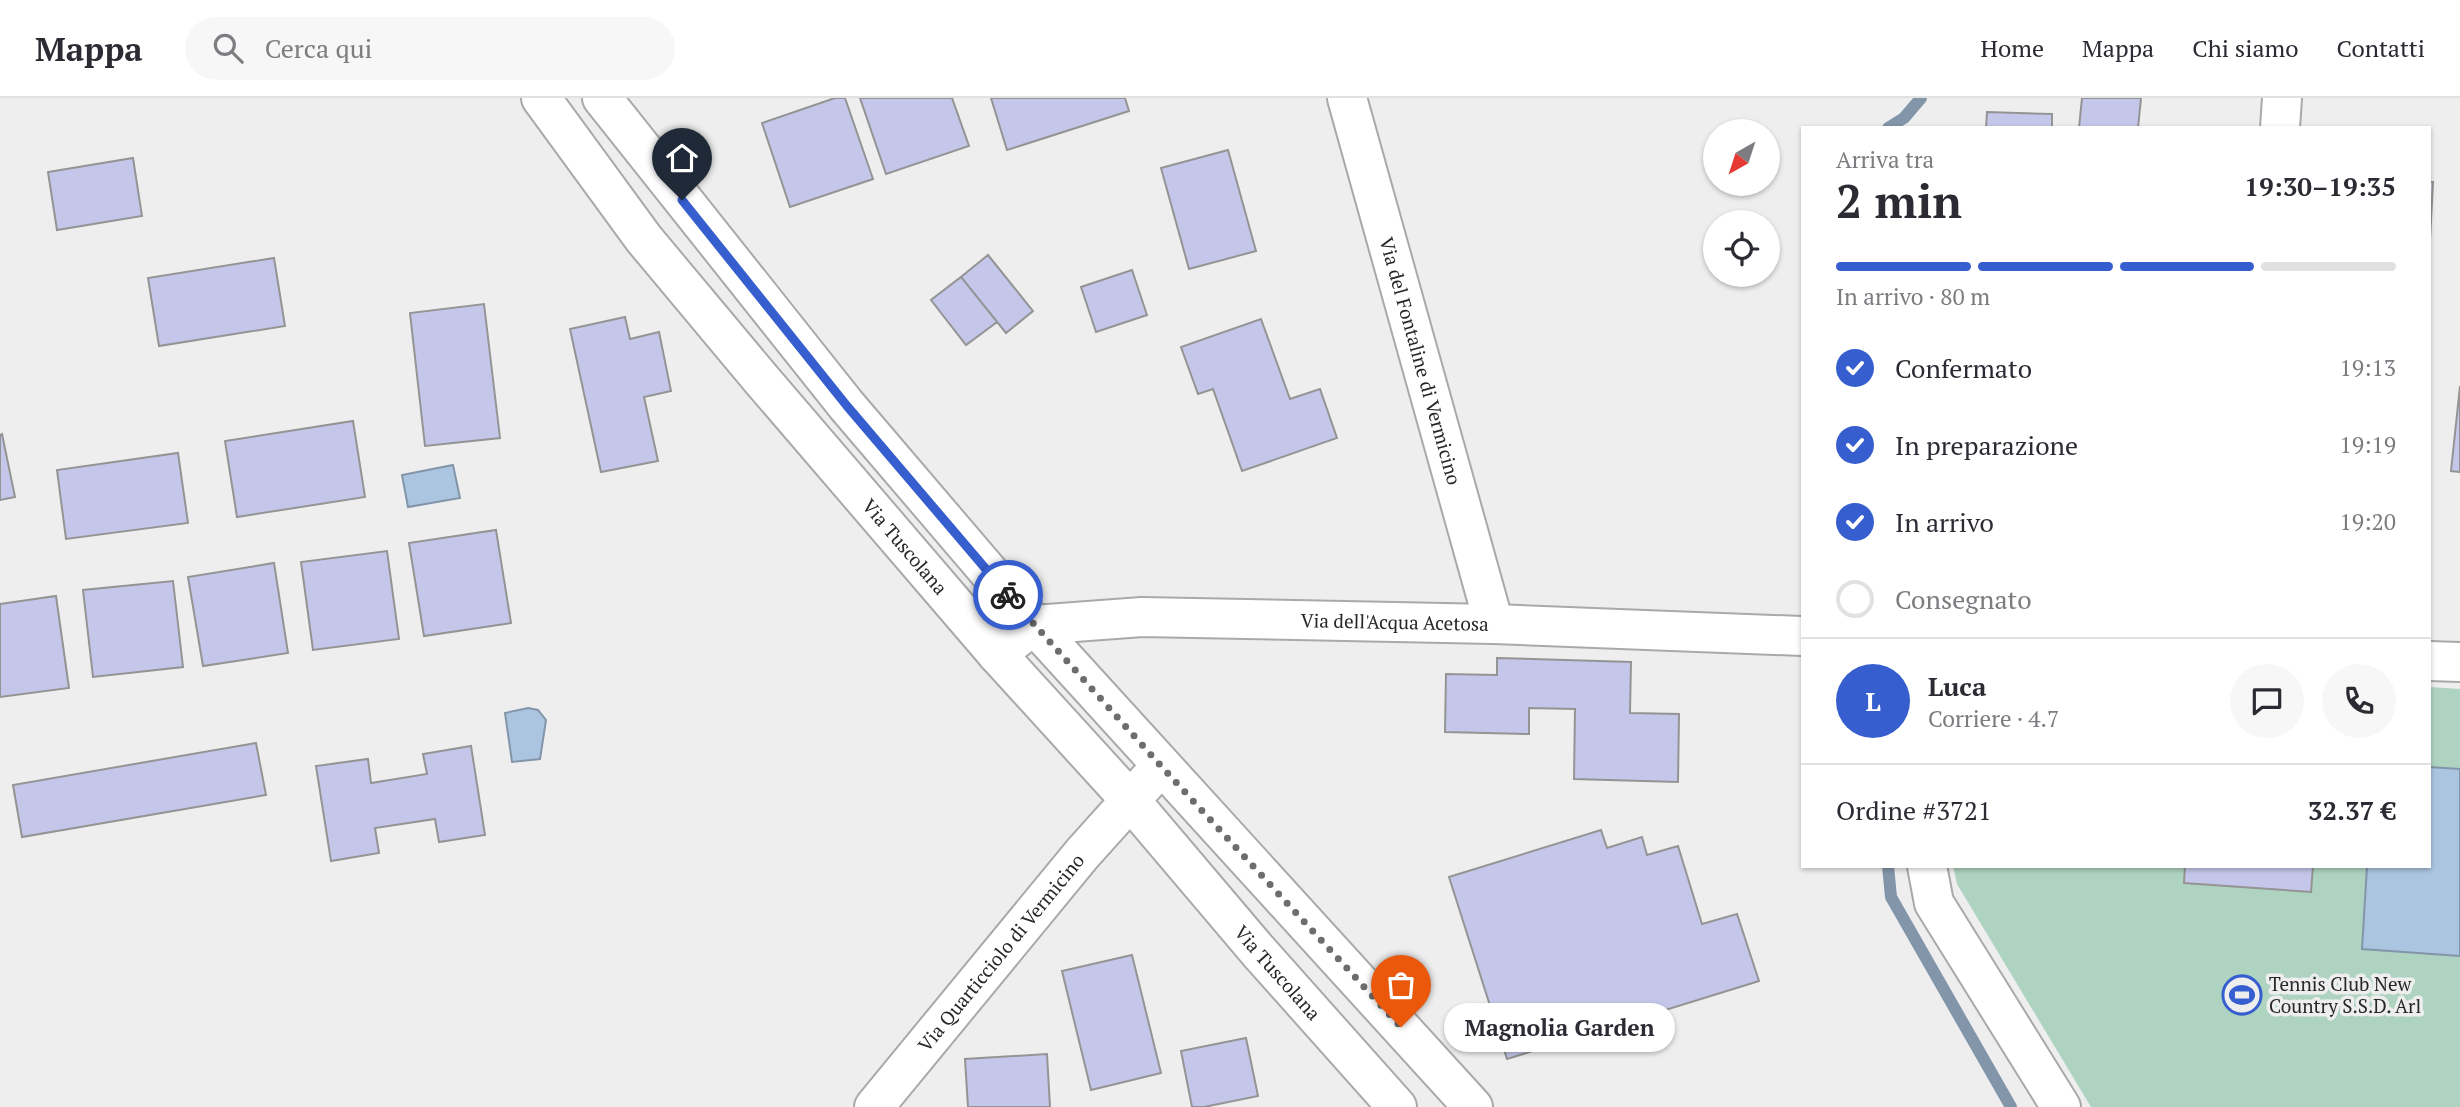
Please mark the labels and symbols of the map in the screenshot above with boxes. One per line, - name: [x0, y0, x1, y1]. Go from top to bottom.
- north arrow: [1703, 119, 1780, 196]
- pin: [652, 128, 712, 200]
- street label: Via del Fontaline di Vermicino: [1374, 234, 1467, 488]
- street label: Via Tuscolana: [857, 493, 954, 600]
- courier: [973, 560, 1043, 630]
- street label: Via dell'Acqua Acetosa: [1300, 607, 1489, 636]
- street label: Via Quarticciolo di Vermicino: [912, 848, 1089, 1056]
- street label: Via Tuscolana: [1229, 920, 1327, 1025]
- pin: [1371, 955, 1431, 1027]
- place label: Tennis Club New Country S.S.D. Arl: [2269, 971, 2421, 1018]
- sports icon: Tennis Club New Country S.S.D. Arl: [2221, 974, 2263, 1016]
- callout: Magnolia Garden: [1443, 1002, 1674, 1052]

